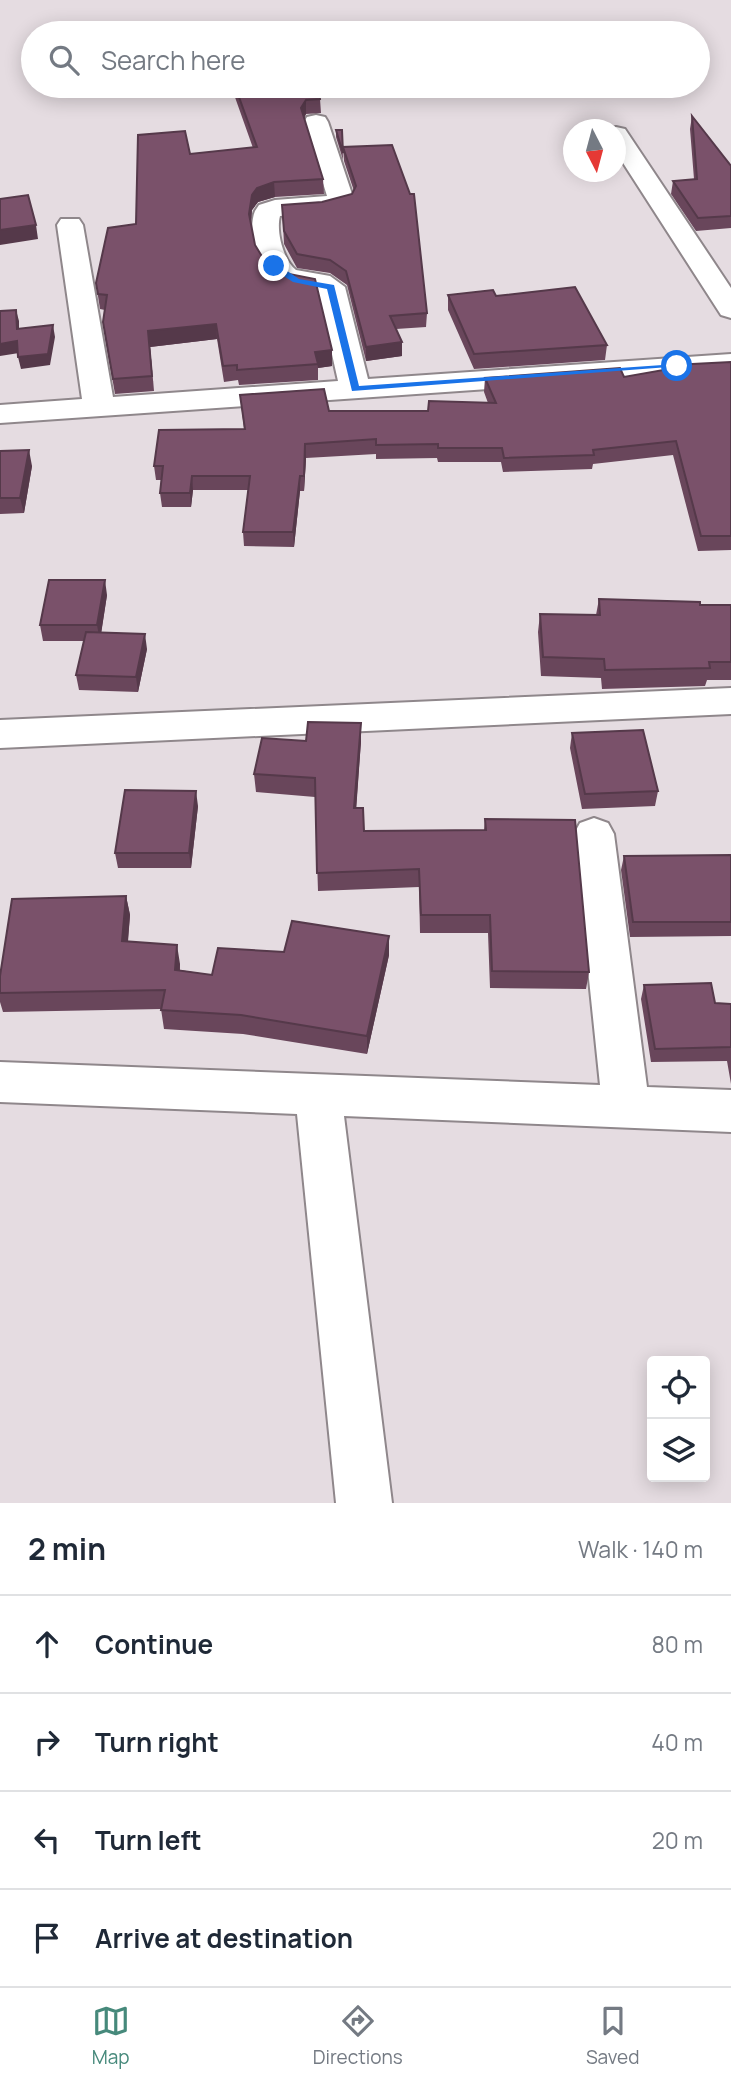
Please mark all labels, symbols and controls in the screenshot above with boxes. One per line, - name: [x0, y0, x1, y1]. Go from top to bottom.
- search box: [21, 21, 710, 98]
- icon: search: [45, 41, 83, 79]
- text: Search here: [101, 42, 246, 78]
- north arrow: [563, 119, 626, 182]
- route end: [258, 250, 289, 281]
- route start: [661, 350, 692, 381]
- map controls: [647, 1356, 710, 1482]
- button: locate: [647, 1356, 710, 1419]
- button: layers: [647, 1419, 710, 1482]
- text: 2 min: [28, 1528, 106, 1569]
- text: Walk · 140 m: [578, 1533, 703, 1565]
- icon: ahead: [28, 1625, 66, 1663]
- text: Continue: [95, 1626, 213, 1662]
- text: 80 m: [652, 1628, 703, 1660]
- icon: right: [28, 1723, 66, 1761]
- text: Turn right: [95, 1724, 219, 1760]
- text: 40 m: [651, 1726, 703, 1758]
- icon: left: [28, 1821, 66, 1859]
- text: Turn left: [95, 1822, 202, 1858]
- text: 20 m: [652, 1824, 703, 1856]
- icon: arrive: [28, 1919, 66, 1957]
- text: Arrive at destination: [95, 1920, 353, 1956]
- tab: Map: [92, 2002, 130, 2070]
- tab: Directions: [313, 2002, 403, 2070]
- tab: Saved: [586, 2002, 639, 2070]

